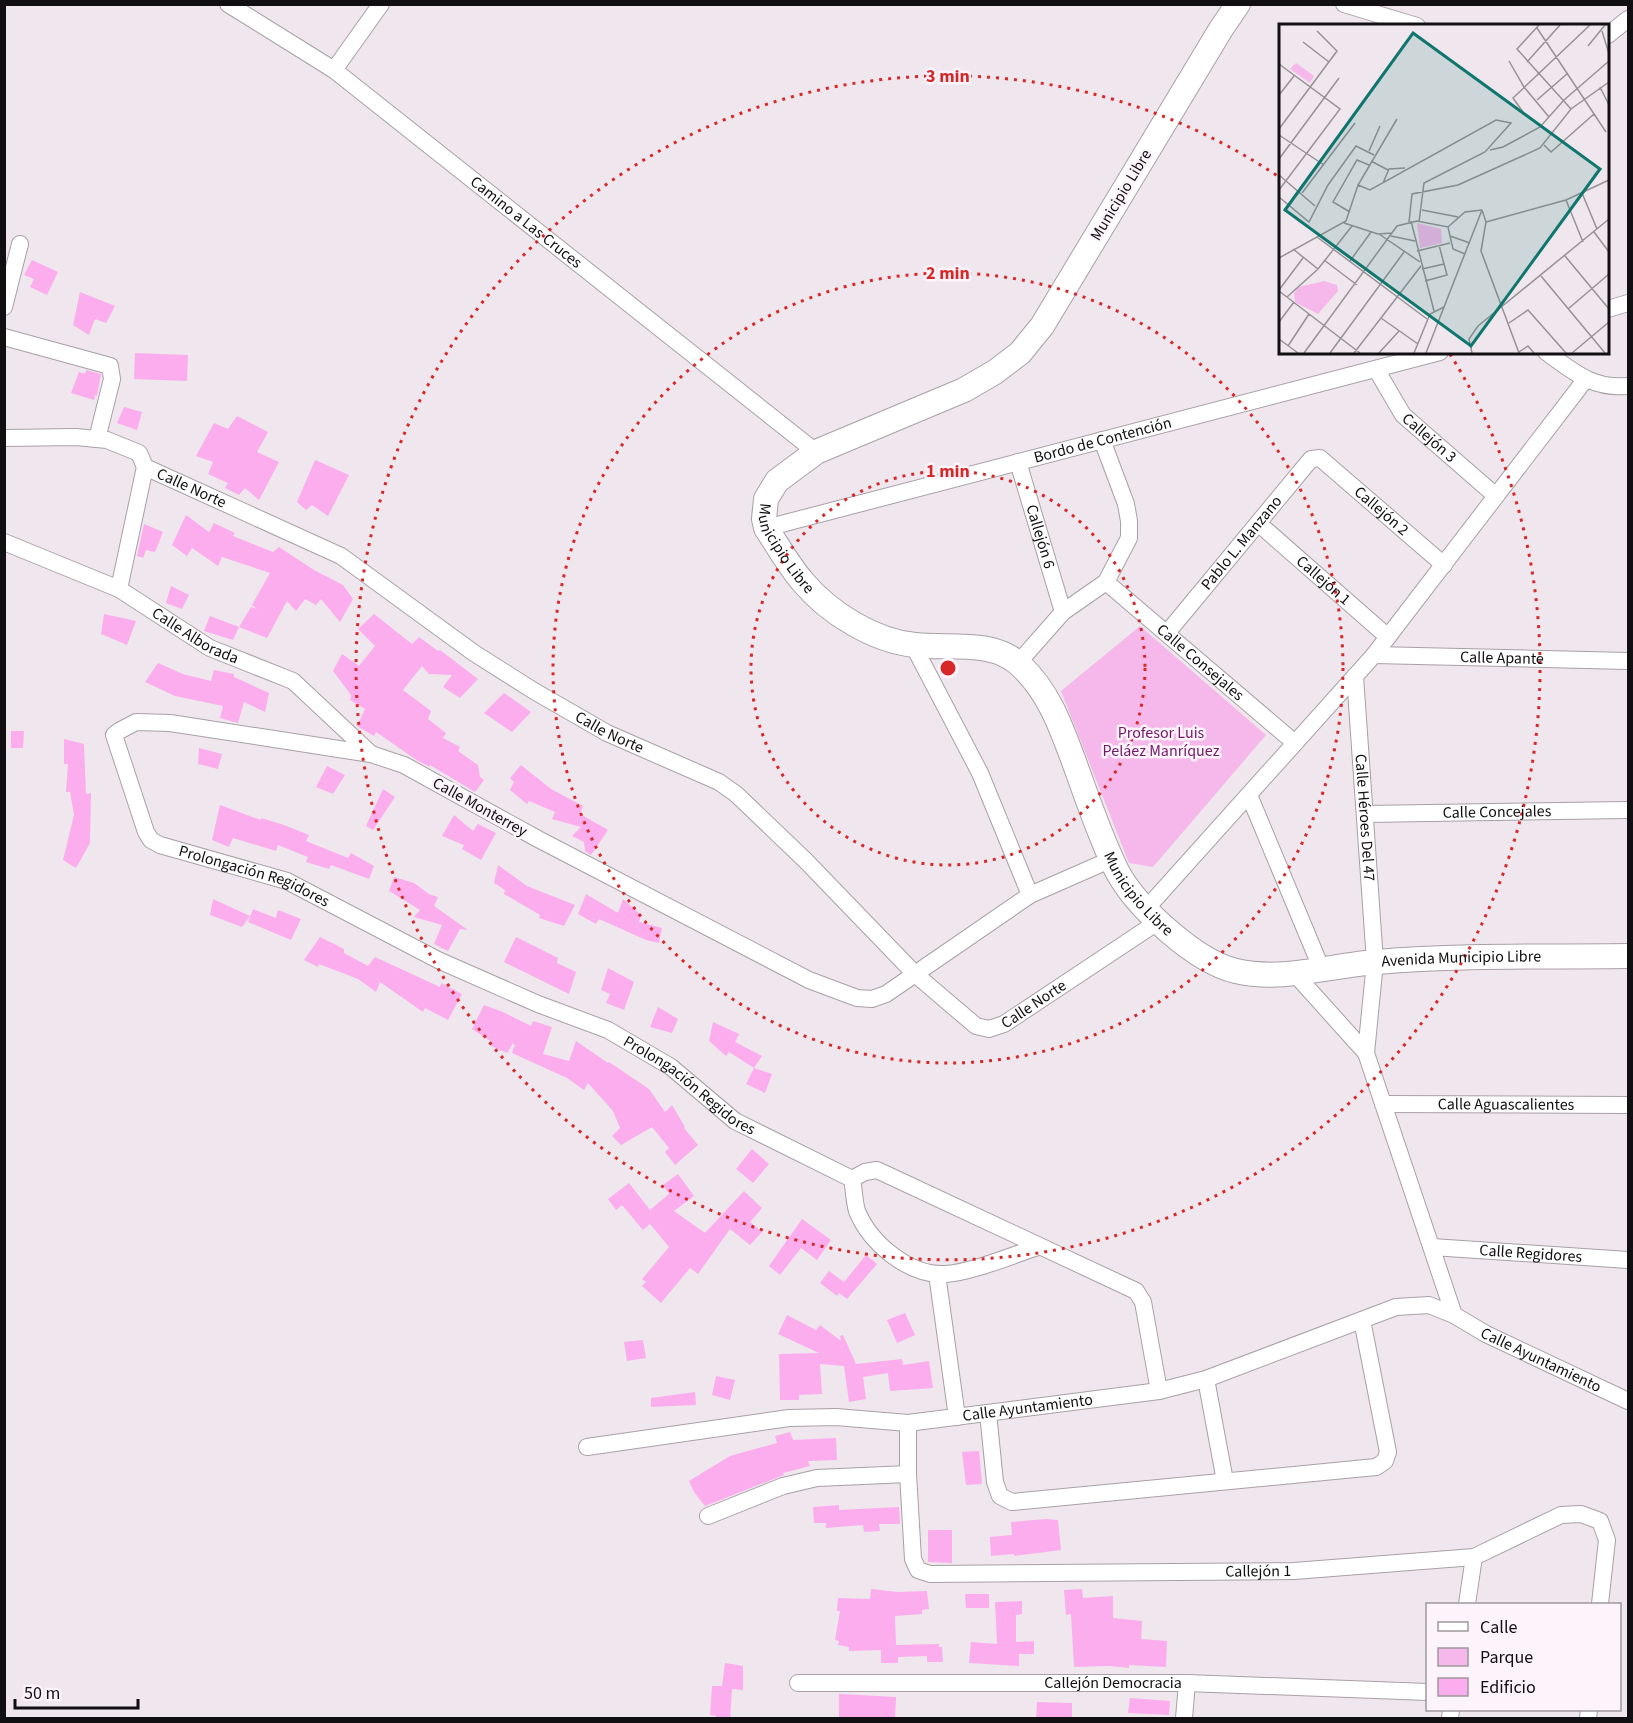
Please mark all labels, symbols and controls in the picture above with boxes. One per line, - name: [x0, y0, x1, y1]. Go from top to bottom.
- inset map: [1279, 24, 1609, 354]
- text: 3 min: [926, 64, 970, 89]
- street label: Municipio Libre: [1085, 145, 1157, 245]
- street label: Camino a Las Cruces: [466, 171, 587, 274]
- text: 2 min: [926, 261, 970, 286]
- street label: Callejón 3: [1397, 408, 1461, 468]
- street label: Bordo de Contención: [1031, 412, 1174, 469]
- text: 1 min: [926, 459, 970, 484]
- street label: Calle Norte: [153, 463, 230, 514]
- street label: Callejón 2: [1349, 481, 1414, 541]
- street label: Pablo L. Manzano: [1196, 491, 1287, 595]
- street label: Municipio Libre: [752, 502, 819, 599]
- street label: Callejón 6: [1020, 502, 1060, 571]
- street label: Callejón 1: [1291, 550, 1355, 610]
- street label: Calle Alborada: [148, 602, 242, 669]
- street label: Calle Consejales: [1152, 619, 1249, 706]
- street label: Calle Apante: [1460, 646, 1544, 670]
- centre of rings: [938, 658, 958, 678]
- street label: Calle Norte: [571, 706, 647, 759]
- park label: Profesor Luis Peláez Manríquez: [1103, 722, 1220, 762]
- street label: Calle Héroes Del 47: [1349, 753, 1380, 882]
- street label: Calle Monterrey: [429, 772, 532, 842]
- street label: Calle Concejales: [1442, 800, 1552, 824]
- street label: Prolongación Regidores: [176, 840, 334, 913]
- street label: Municipio Libre: [1098, 848, 1178, 941]
- street label: Avenida Municipio Libre: [1380, 945, 1541, 973]
- street label: Calle Norte: [997, 974, 1071, 1034]
- street label: Prolongación Regidores: [619, 1030, 759, 1141]
- street label: Calle Aguascalientes: [1438, 1093, 1575, 1116]
- street label: Calle Regidores: [1479, 1239, 1583, 1268]
- street label: Calle Ayuntamiento: [1476, 1322, 1605, 1398]
- street label: Calle Ayuntamiento: [961, 1389, 1094, 1427]
- street label: Callejón 1: [1225, 1560, 1291, 1583]
- legend: [1426, 1603, 1621, 1711]
- text: Calle: [1480, 1615, 1518, 1640]
- text: Parque: [1480, 1645, 1533, 1670]
- scale bar: [15, 1672, 138, 1710]
- street label: Callejón Democracia: [1044, 1672, 1182, 1694]
- text: Edificio: [1480, 1675, 1536, 1700]
- text: 50 m: [24, 1681, 60, 1706]

